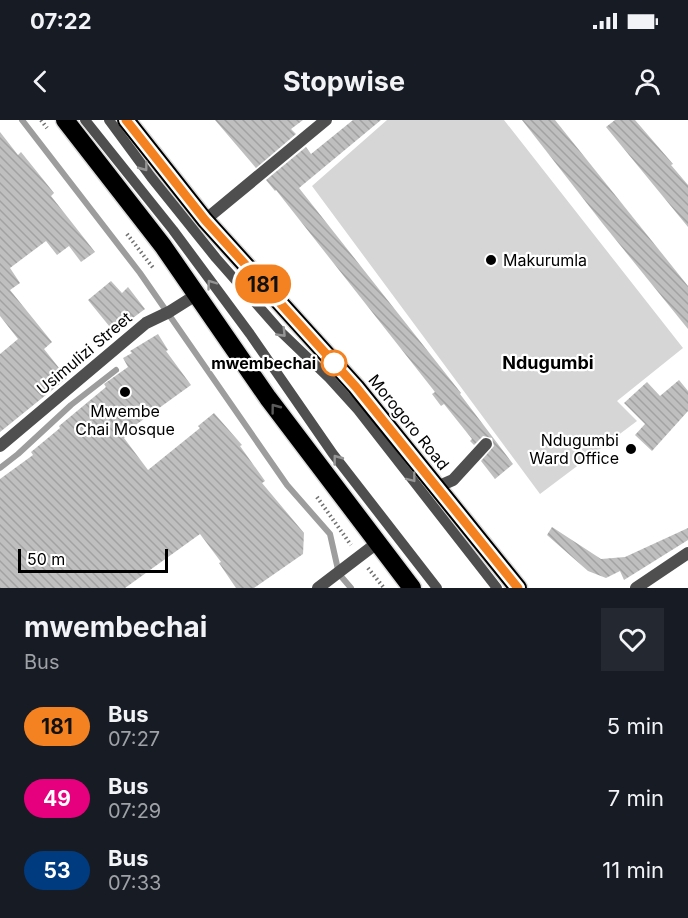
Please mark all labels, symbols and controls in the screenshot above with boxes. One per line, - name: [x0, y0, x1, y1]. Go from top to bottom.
- text: 07:22: [30, 8, 92, 34]
- icon: back: [24, 65, 57, 98]
- text: Stopwise: [283, 65, 405, 98]
- icon: person: [631, 65, 664, 98]
- one-way arrow: [136, 160, 147, 171]
- place label: Makurumla: [503, 250, 587, 270]
- marker: Makurumla: [484, 253, 498, 267]
- line badge: 181: [228, 264, 298, 304]
- text: 181: [247, 272, 279, 297]
- one-way arrow: [207, 279, 218, 290]
- street label: Usimulizi Street: [32, 307, 136, 399]
- one-way arrow: [275, 326, 286, 336]
- marker: mwembechai: [321, 350, 347, 376]
- district label: Ndugumbi: [502, 352, 594, 373]
- place label: mwembechai: [211, 353, 316, 373]
- street label: Morogoro Road: [364, 370, 454, 474]
- marker: Mwembe Chai Mosque: [118, 385, 132, 399]
- place label: Mwembe Chai Mosque: [75, 401, 175, 439]
- one-way arrow: [272, 403, 283, 414]
- place label: Ndugumbi Ward Office: [529, 430, 619, 468]
- marker: Ndugumbi Ward Office: [624, 442, 638, 456]
- one-way arrow: [333, 455, 344, 466]
- one-way arrow: [404, 471, 415, 482]
- scale bar: [18, 546, 168, 574]
- text: 50 m: [27, 549, 65, 569]
- button: heart: [601, 608, 664, 671]
- text: mwembechai: [24, 610, 207, 644]
- text: Bus: [24, 650, 59, 674]
- text: Bus: [108, 701, 149, 727]
- text: 5 min: [607, 713, 664, 739]
- text: 181: [41, 714, 73, 739]
- text: 07:27: [108, 727, 160, 751]
- text: Bus: [108, 773, 149, 799]
- text: 7 min: [608, 785, 664, 811]
- text: 49: [43, 786, 71, 811]
- text: 07:29: [108, 799, 161, 823]
- text: Bus: [108, 845, 149, 871]
- text: 11 min: [602, 857, 664, 883]
- text: 53: [44, 858, 70, 883]
- text: 07:33: [108, 871, 161, 895]

